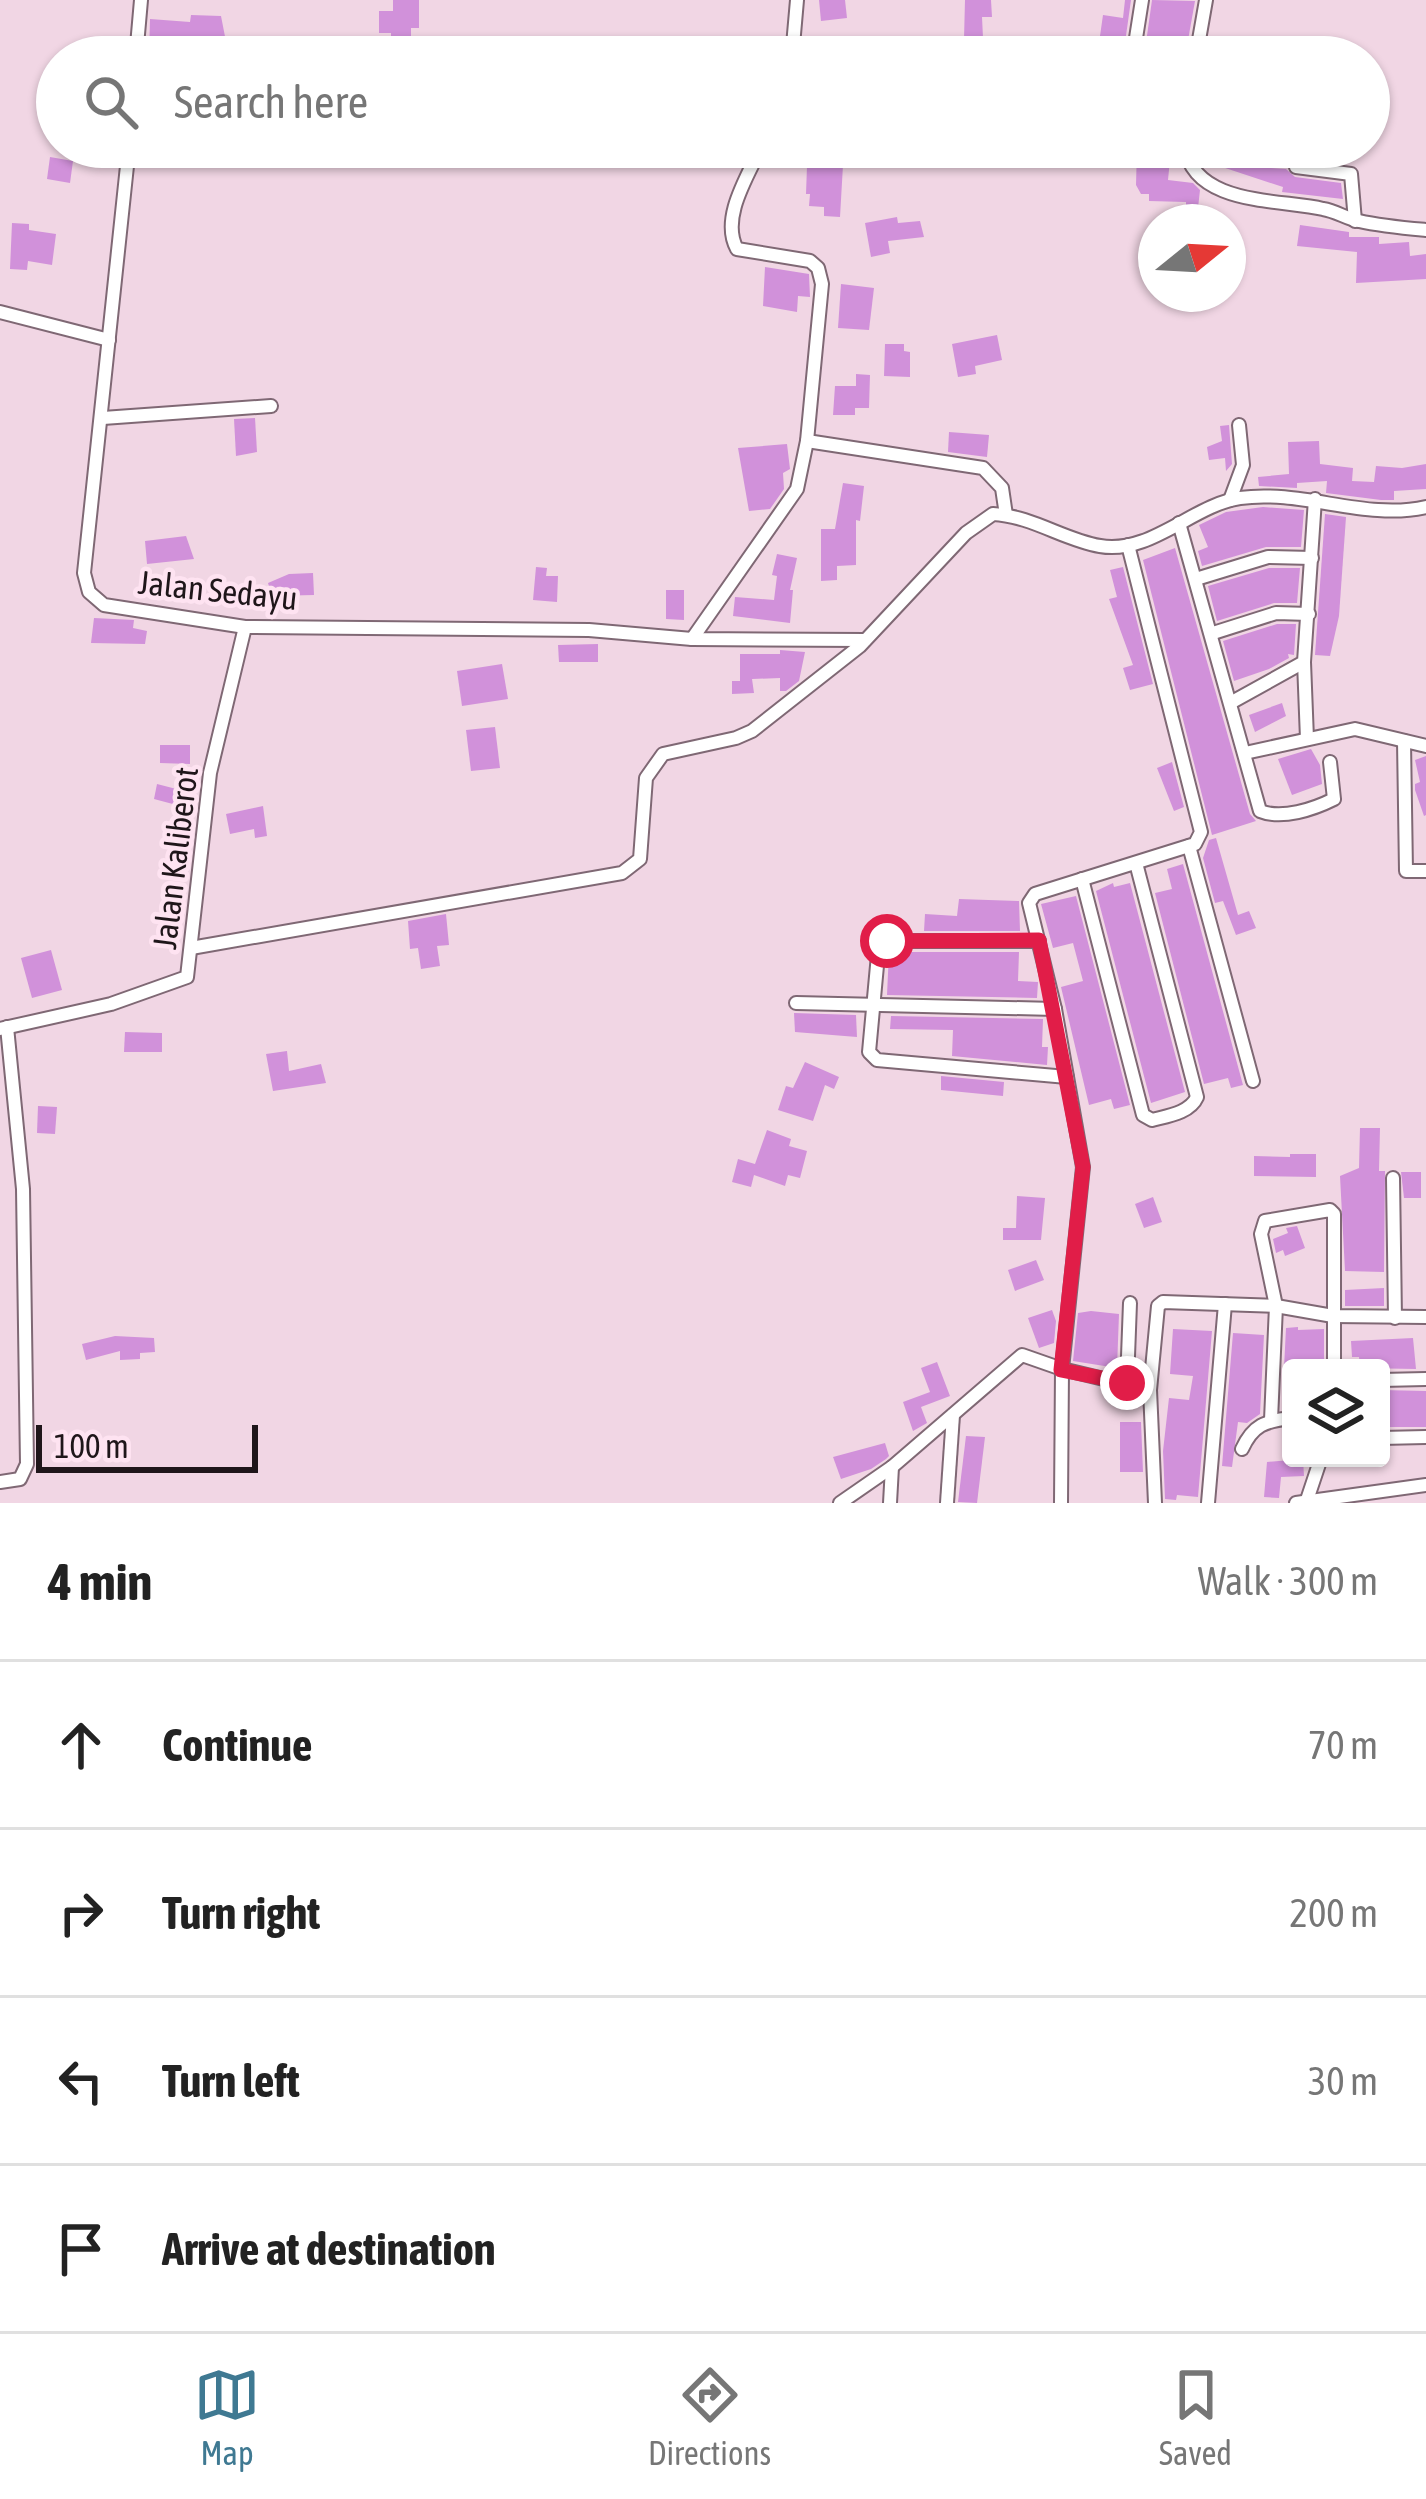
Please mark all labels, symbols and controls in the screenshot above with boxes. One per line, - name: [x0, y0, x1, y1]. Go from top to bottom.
- search box: [36, 36, 1390, 168]
- icon: search: [78, 69, 144, 135]
- text: Search here: [174, 76, 368, 128]
- north arrow: [1138, 204, 1246, 312]
- street label: Jalan Sedayu: [137, 563, 299, 617]
- street label: Jalan Kaliberot: [145, 765, 205, 951]
- route start: [860, 914, 914, 968]
- route end: [1100, 1356, 1154, 1410]
- map controls: [1282, 1359, 1390, 1467]
- button: layers: [1282, 1359, 1390, 1467]
- scale bar: [36, 1419, 258, 1472]
- text: 100 m: [54, 1427, 129, 1465]
- text: 4 min: [48, 1552, 152, 1611]
- text: Walk · 300 m: [1198, 1559, 1378, 1603]
- icon: ahead: [48, 1712, 114, 1778]
- text: Continue: [162, 1719, 313, 1771]
- text: 70 m: [1308, 1723, 1378, 1767]
- icon: right: [48, 1880, 114, 1946]
- text: Turn right: [162, 1887, 320, 1939]
- text: 200 m: [1290, 1891, 1378, 1935]
- icon: left: [48, 2048, 114, 2114]
- text: Turn left: [162, 2055, 300, 2107]
- text: 30 m: [1308, 2059, 1378, 2103]
- icon: arrive: [48, 2216, 114, 2282]
- text: Arrive at destination: [162, 2223, 496, 2275]
- tab: Map: [194, 2362, 260, 2472]
- tab: Directions: [648, 2362, 771, 2472]
- tab: Saved: [1159, 2362, 1232, 2472]

